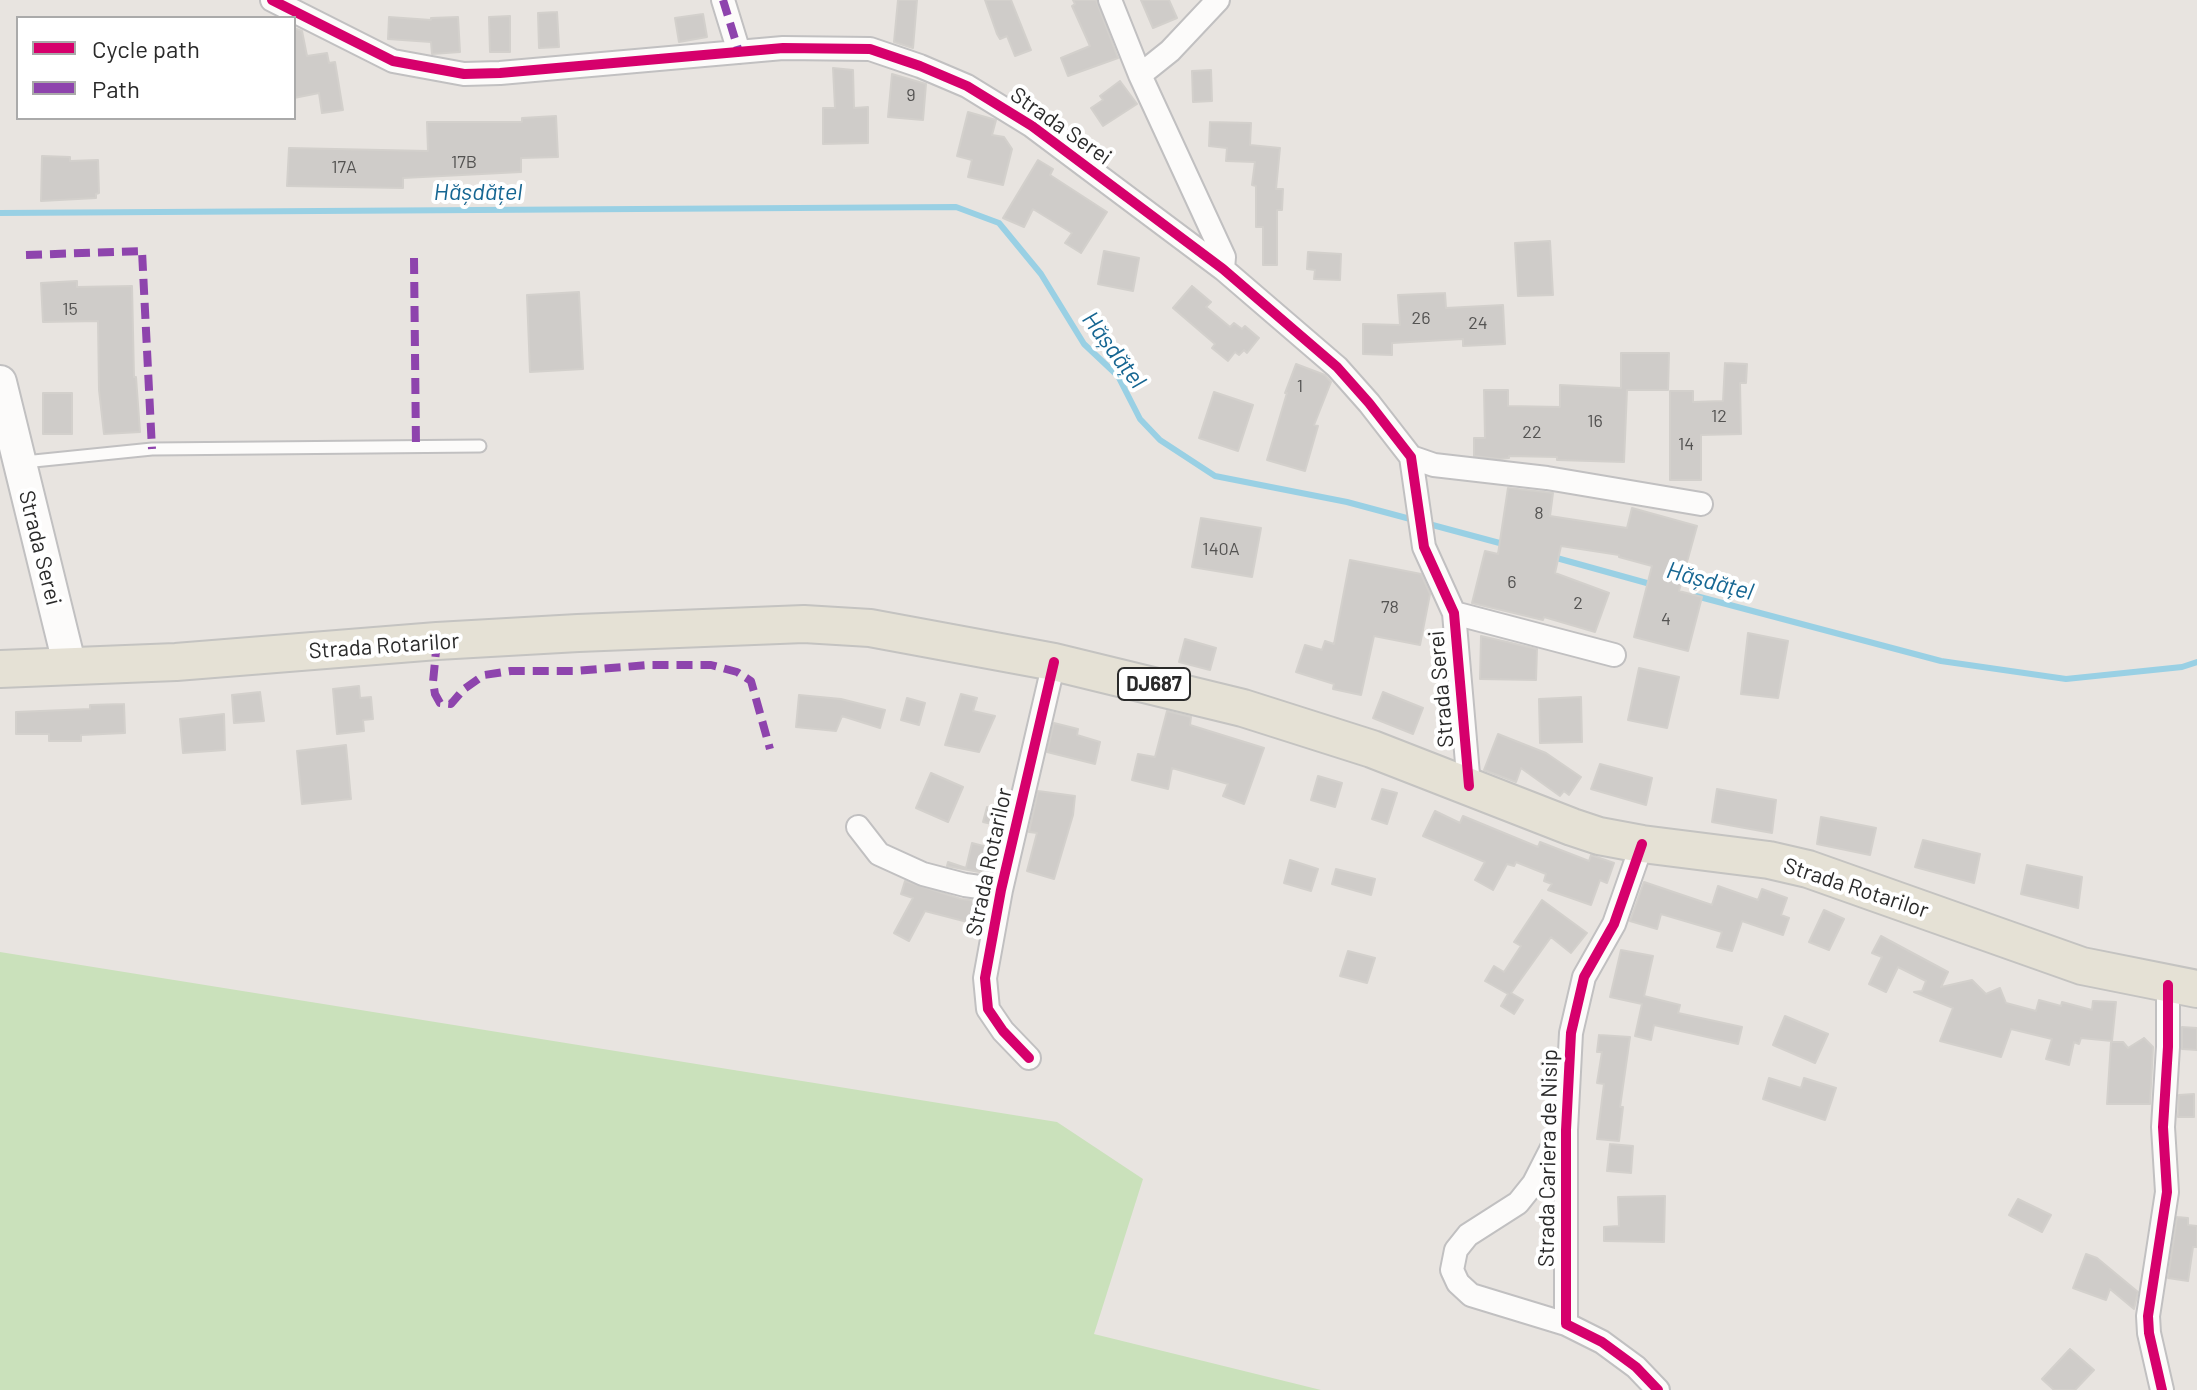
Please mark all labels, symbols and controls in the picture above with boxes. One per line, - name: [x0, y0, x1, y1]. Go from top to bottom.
- legend: [16, 16, 296, 120]
- text: Cycle path: [92, 34, 200, 63]
- text: Path: [92, 74, 140, 103]
- street label: Strada Serei: [1005, 81, 1117, 171]
- house number: 9: [906, 84, 916, 106]
- house number: 17B: [451, 151, 477, 173]
- house number: 17A: [331, 156, 357, 178]
- water label: Hășdățel: [434, 178, 522, 206]
- house number: 15: [62, 298, 78, 320]
- water label: Hășdățel: [1076, 306, 1152, 394]
- house number: 26: [1412, 307, 1430, 329]
- house number: 24: [1468, 312, 1488, 334]
- house number: 1: [1297, 375, 1303, 397]
- house number: 12: [1711, 405, 1727, 427]
- house number: 16: [1587, 410, 1603, 432]
- house number: 22: [1522, 421, 1542, 443]
- house number: 14: [1678, 433, 1694, 455]
- street label: Strada Serei: [13, 488, 67, 608]
- house number: 8: [1534, 502, 1544, 524]
- house number: 140A: [1202, 538, 1240, 560]
- water label: Hășdățel: [1663, 556, 1757, 606]
- house number: 6: [1507, 571, 1517, 593]
- house number: 2: [1573, 592, 1583, 614]
- house number: 78: [1381, 596, 1399, 618]
- house number: 4: [1661, 608, 1671, 630]
- street label: Strada Rotarilor: [308, 628, 460, 664]
- street label: Strada Serei: [1423, 629, 1459, 749]
- road number: DJ687: [1118, 668, 1190, 700]
- street label: Strada Rotarilor: [960, 785, 1018, 939]
- street label: Strada Rotarilor: [1780, 852, 1932, 924]
- street label: Strada Cariera de Nisip: [1533, 1049, 1563, 1267]

